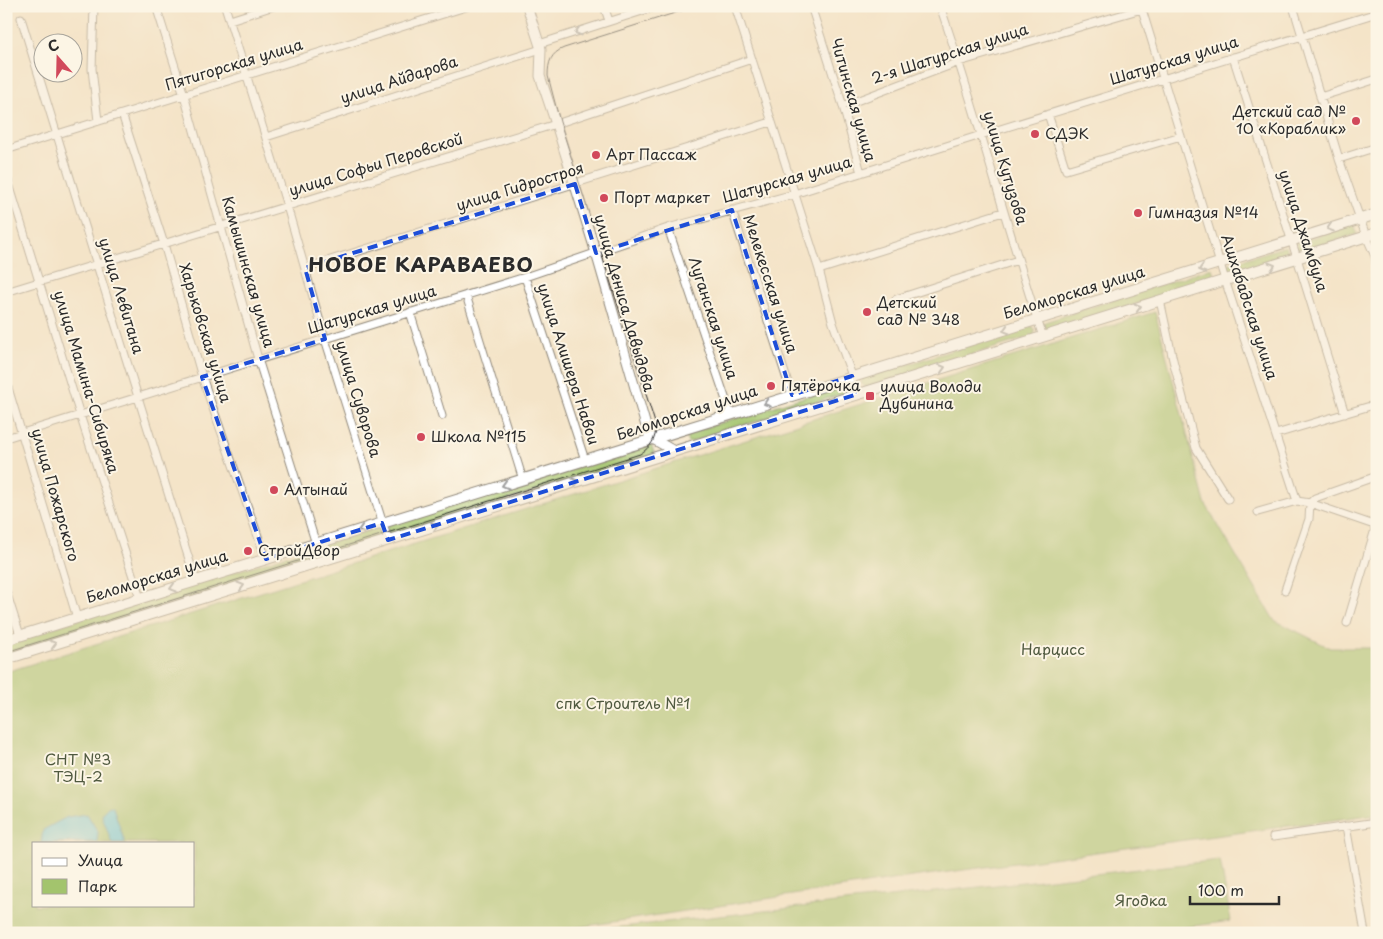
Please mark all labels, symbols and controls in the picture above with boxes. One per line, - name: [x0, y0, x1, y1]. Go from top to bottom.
- street label: 2-я Шатурская улица: [868, 16, 1031, 89]
- one-way arrow: [574, 26, 583, 36]
- street label: Шатурская улица: [1106, 29, 1241, 90]
- north arrow: [32, 32, 82, 82]
- street label: Пятигорская улица: [162, 32, 306, 95]
- text: С: [45, 34, 62, 57]
- street label: Читинская улица: [826, 35, 883, 165]
- street label: улица Айдарова: [337, 49, 461, 108]
- place label: Детский сад № 10 «Кораблик»: [1232, 99, 1346, 139]
- street label: улица Кутузова: [978, 108, 1035, 228]
- marker: Детский сад № 10 «Кораблик»: [1350, 115, 1362, 127]
- place label: СДЭК: [1045, 121, 1089, 144]
- street label: улица Софьи Перовской: [286, 126, 465, 201]
- marker: СДЭК: [1029, 128, 1041, 140]
- place label: Арт Пассаж: [606, 142, 696, 165]
- marker: Арт Пассаж: [590, 149, 602, 161]
- street label: Шатурская улица: [719, 149, 854, 208]
- street label: улица Гидростроя: [453, 155, 586, 216]
- street label: улица Джамбула: [1274, 166, 1335, 295]
- place label: Порт маркет: [614, 185, 710, 208]
- marker: Порт маркет: [598, 192, 610, 204]
- street label: Камышинская улица: [217, 193, 282, 350]
- place label: Гимназия №14: [1148, 200, 1259, 223]
- marker: Гимназия №14: [1132, 207, 1144, 219]
- street label: улица Дениса Давыдова: [589, 211, 662, 395]
- street label: Мелекесская улица: [738, 211, 805, 356]
- one-way arrow: [1327, 223, 1335, 233]
- street label: Ашхабадская улица: [1216, 231, 1285, 383]
- street label: улица Левитана: [94, 235, 151, 357]
- district label: НОВОЕ КАРАВАЕВО: [308, 249, 534, 279]
- street label: Луганская улица: [684, 253, 745, 382]
- street label: Беломорская улица: [1000, 259, 1148, 324]
- street label: Харьковская улица: [174, 260, 239, 406]
- one-way arrow: [1267, 261, 1275, 271]
- one-way arrow: [1199, 263, 1207, 273]
- street label: Шатурская улица: [304, 278, 439, 339]
- street label: улица Алишера Навои: [532, 280, 606, 447]
- street label: улица Мамина-Сибиряка: [49, 287, 126, 476]
- place label: Детский сад № 348: [876, 290, 960, 330]
- one-way arrow: [1133, 303, 1142, 313]
- marker: Детский сад № 348: [861, 306, 873, 318]
- one-way arrow: [1003, 324, 1011, 334]
- street label: улица Суворова: [331, 337, 388, 460]
- one-way arrow: [938, 364, 946, 374]
- place label: Пятёрочка: [781, 373, 861, 396]
- place label: улица Володи Дубинина: [879, 374, 982, 414]
- street label: Беломорская улица: [613, 378, 761, 445]
- marker: Пятёрочка: [765, 380, 777, 392]
- marker: улица Володи Дубинина: [864, 390, 876, 402]
- one-way arrow: [764, 397, 772, 407]
- place label: Школа №115: [431, 424, 526, 447]
- street label: улица Пожарского: [26, 425, 86, 564]
- marker: Школа №115: [415, 431, 427, 443]
- one-way arrow: [716, 433, 724, 443]
- place label: Алтынай: [284, 477, 348, 500]
- one-way arrow: [571, 477, 579, 487]
- one-way arrow: [502, 480, 510, 490]
- marker: Алтынай: [268, 484, 280, 496]
- one-way arrow: [430, 521, 438, 531]
- one-way arrow: [358, 524, 366, 534]
- place label: СтройДвор: [258, 538, 340, 561]
- street label: Беломорская улица: [83, 543, 231, 608]
- marker: СтройДвор: [242, 545, 254, 557]
- one-way arrow: [237, 581, 245, 591]
- one-way arrow: [169, 582, 177, 592]
- park label: Нарцисс: [1021, 637, 1085, 660]
- one-way arrow: [48, 640, 56, 650]
- park label: спк Строитель №1: [556, 691, 690, 714]
- park label: СНТ №3 ТЭЦ-2: [45, 747, 111, 787]
- legend: [32, 842, 195, 906]
- text: Улица: [78, 848, 123, 871]
- text: Парк: [78, 874, 117, 897]
- scale bar: [1190, 874, 1279, 906]
- text: 100 m: [1198, 878, 1244, 901]
- park label: Ягодка: [1115, 888, 1168, 911]

